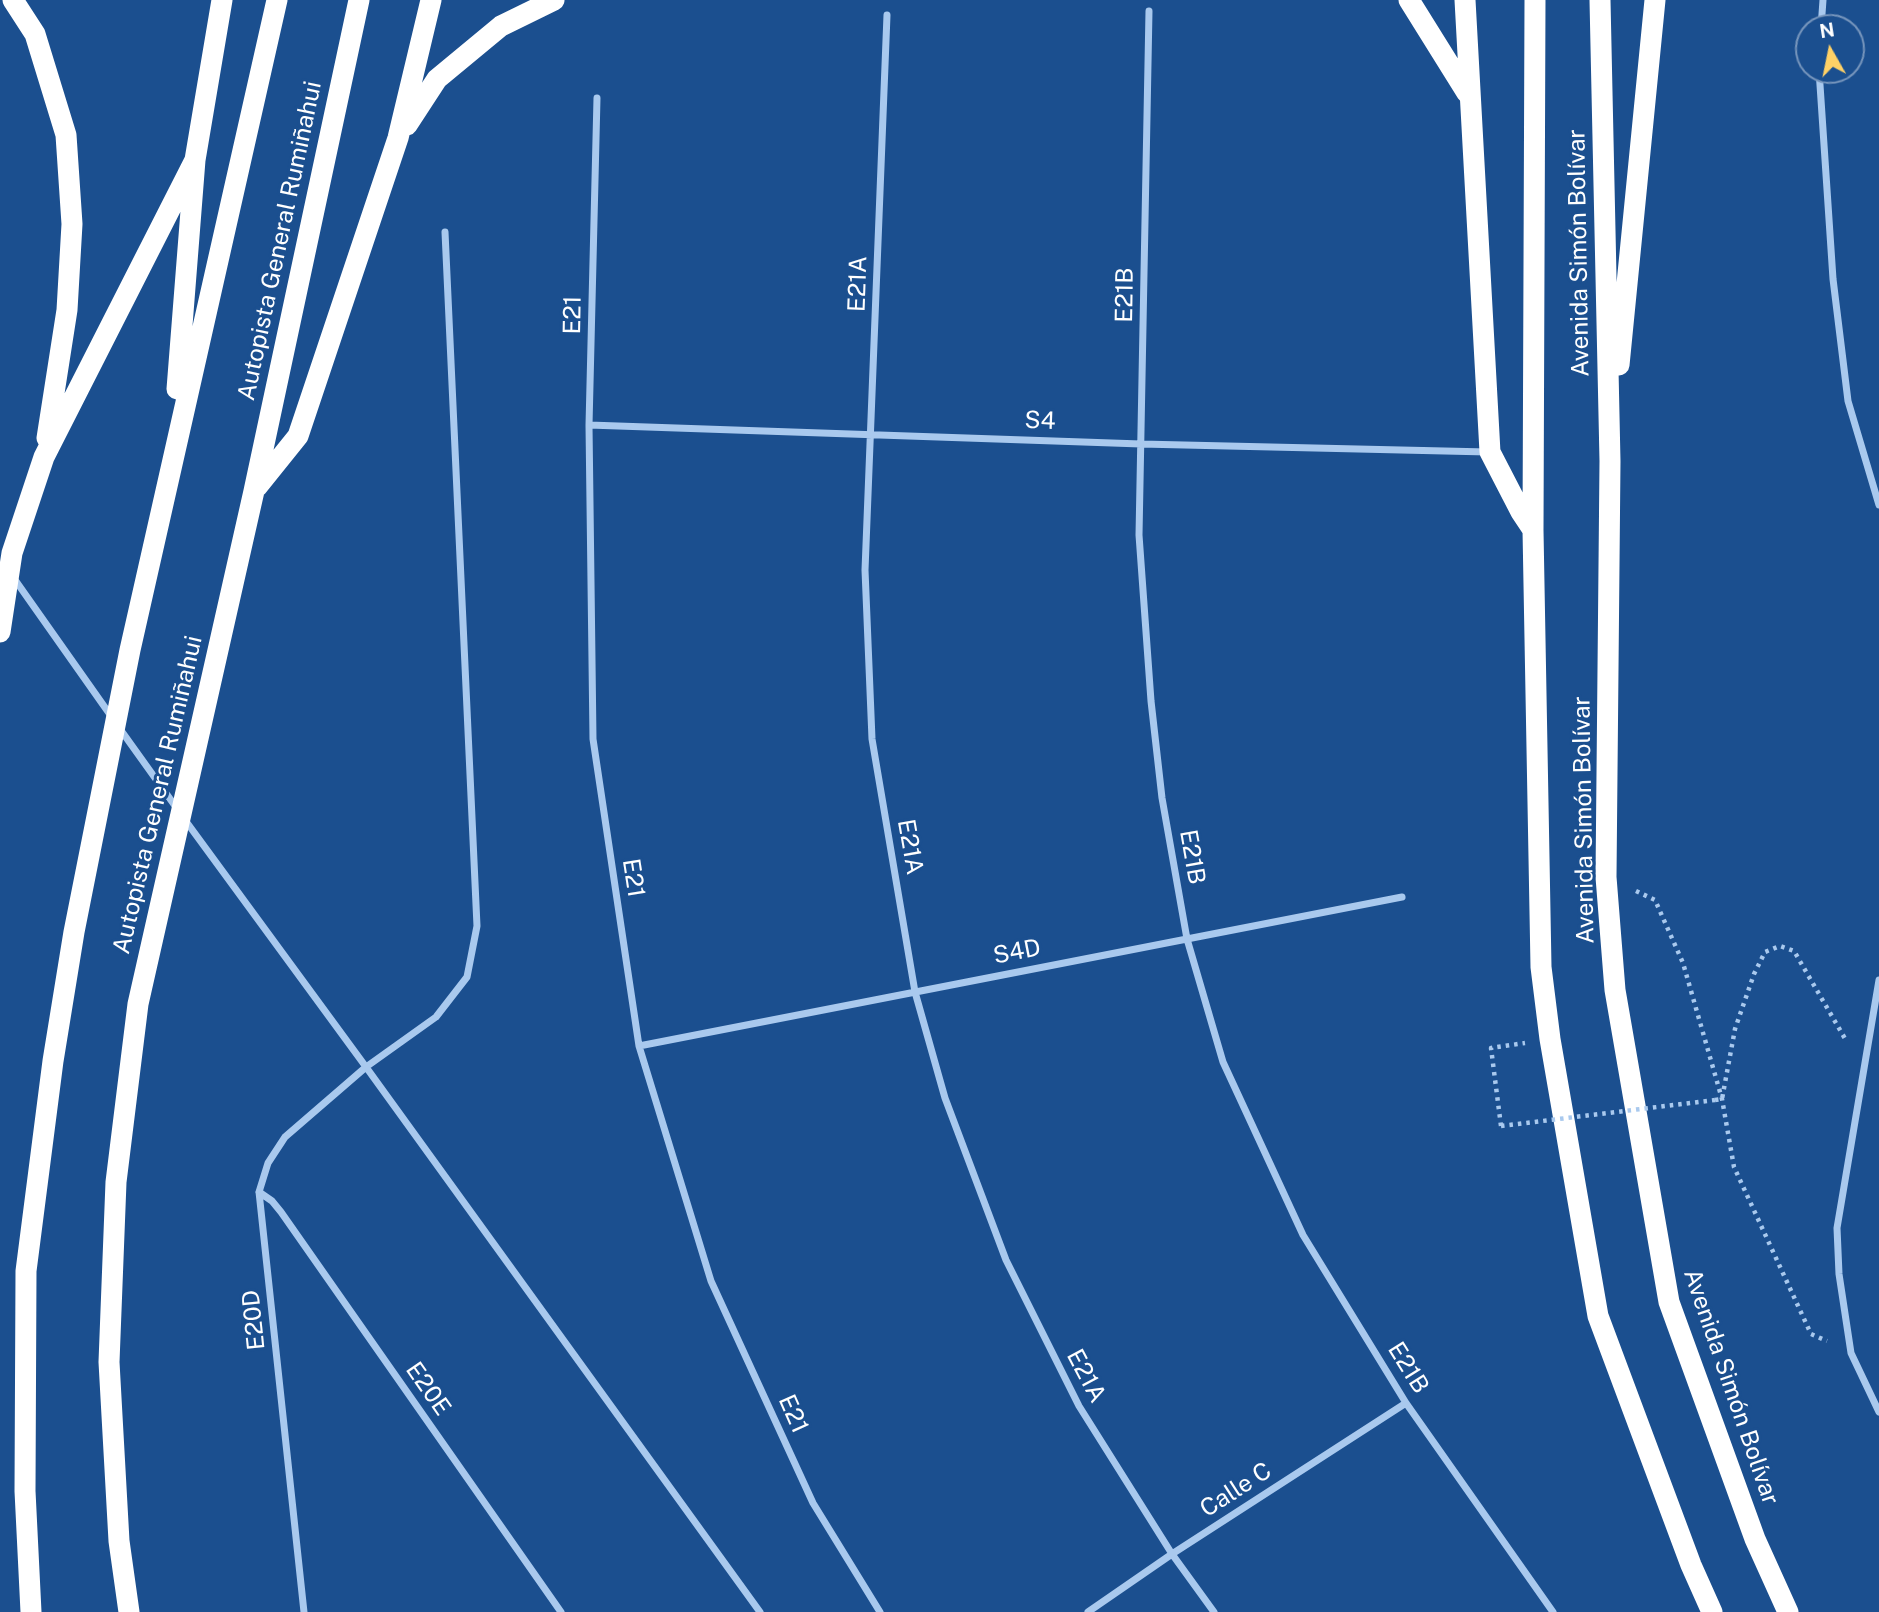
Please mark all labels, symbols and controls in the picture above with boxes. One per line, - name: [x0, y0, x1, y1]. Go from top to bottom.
- north arrow: [1795, 14, 1865, 84]
- text: N: [1818, 18, 1836, 42]
- street label: Autopista General Rumiñahui: [232, 79, 328, 403]
- street label: Avenida Simón Bolívar: [1562, 129, 1596, 377]
- street label: E21A: [843, 256, 873, 312]
- street label: E21B: [1110, 267, 1140, 323]
- street label: E21: [558, 295, 588, 335]
- street label: S4: [1024, 406, 1056, 436]
- street label: Autopista General Rumiñahui: [107, 633, 209, 957]
- street label: Avenida Simón Bolívar: [1567, 696, 1601, 944]
- street label: E21A: [891, 817, 929, 877]
- street label: E21B: [1173, 827, 1211, 887]
- street label: E21: [616, 857, 650, 899]
- street label: S4D: [991, 933, 1043, 971]
- street label: Avenida Simón Bolívar: [1677, 1265, 1785, 1509]
- street label: E20D: [237, 1288, 271, 1352]
- street label: E21B: [1381, 1337, 1435, 1399]
- street label: E21A: [1060, 1345, 1112, 1407]
- street label: E20E: [399, 1357, 457, 1421]
- street label: E21: [772, 1390, 814, 1438]
- street label: Calle C: [1195, 1456, 1277, 1524]

